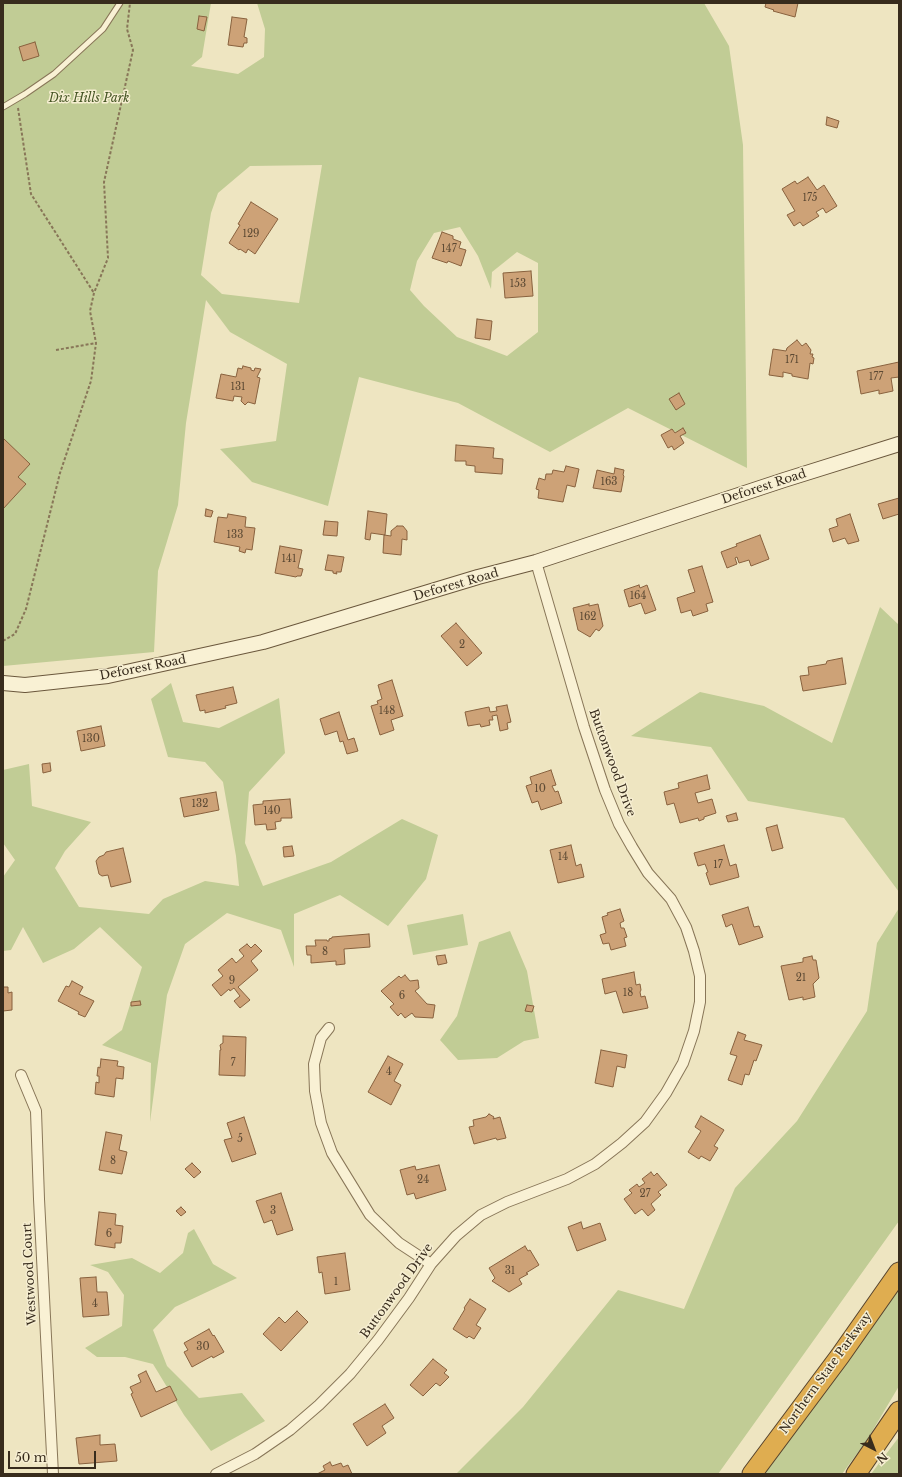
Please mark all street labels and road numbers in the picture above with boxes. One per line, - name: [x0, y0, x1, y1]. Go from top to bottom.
- street label: Deforest Road: [720, 467, 808, 507]
- street label: Deforest Road: [412, 566, 500, 604]
- street label: Deforest Road: [98, 653, 188, 683]
- street label: Buttonwood Drive: [586, 707, 638, 819]
- street label: Westwood Court: [20, 1222, 40, 1326]
- street label: Buttonwood Drive: [358, 1241, 436, 1341]
- street label: Northern State Parkway: [777, 1309, 875, 1437]

